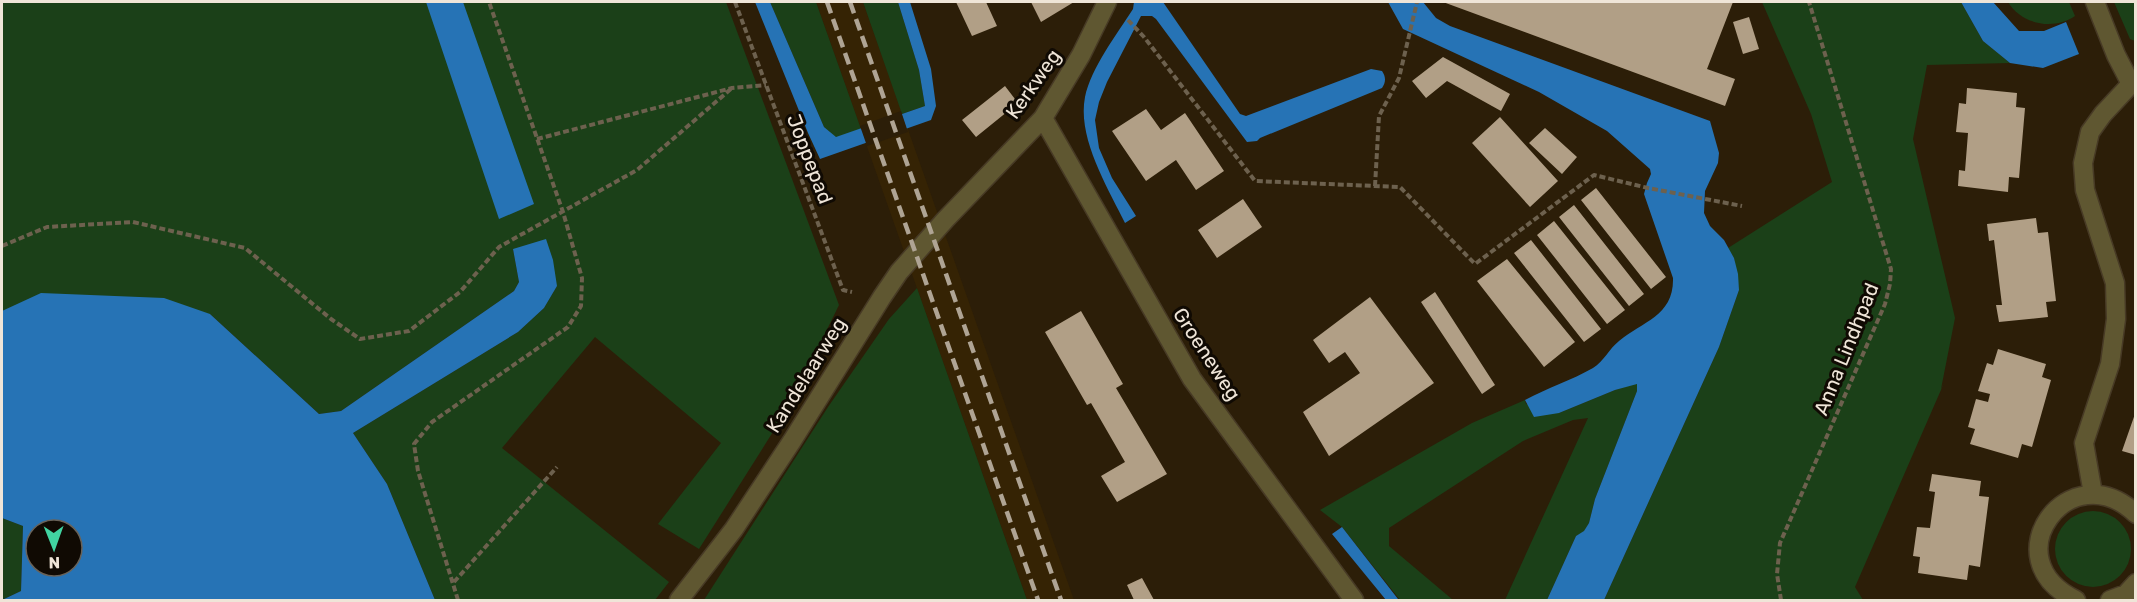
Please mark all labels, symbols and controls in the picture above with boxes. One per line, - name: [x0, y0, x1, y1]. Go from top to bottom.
- street label: Kerkweg: [1000, 45, 1066, 123]
- street label: Joppepad: [782, 111, 838, 207]
- street label: Anna Lindhpad: [1809, 279, 1883, 419]
- street label: Groeneweg: [1168, 303, 1246, 405]
- street label: Kandelaarweg: [761, 313, 851, 437]
- north arrow: [24, 518, 84, 578]
- text: N: [48, 553, 60, 572]

